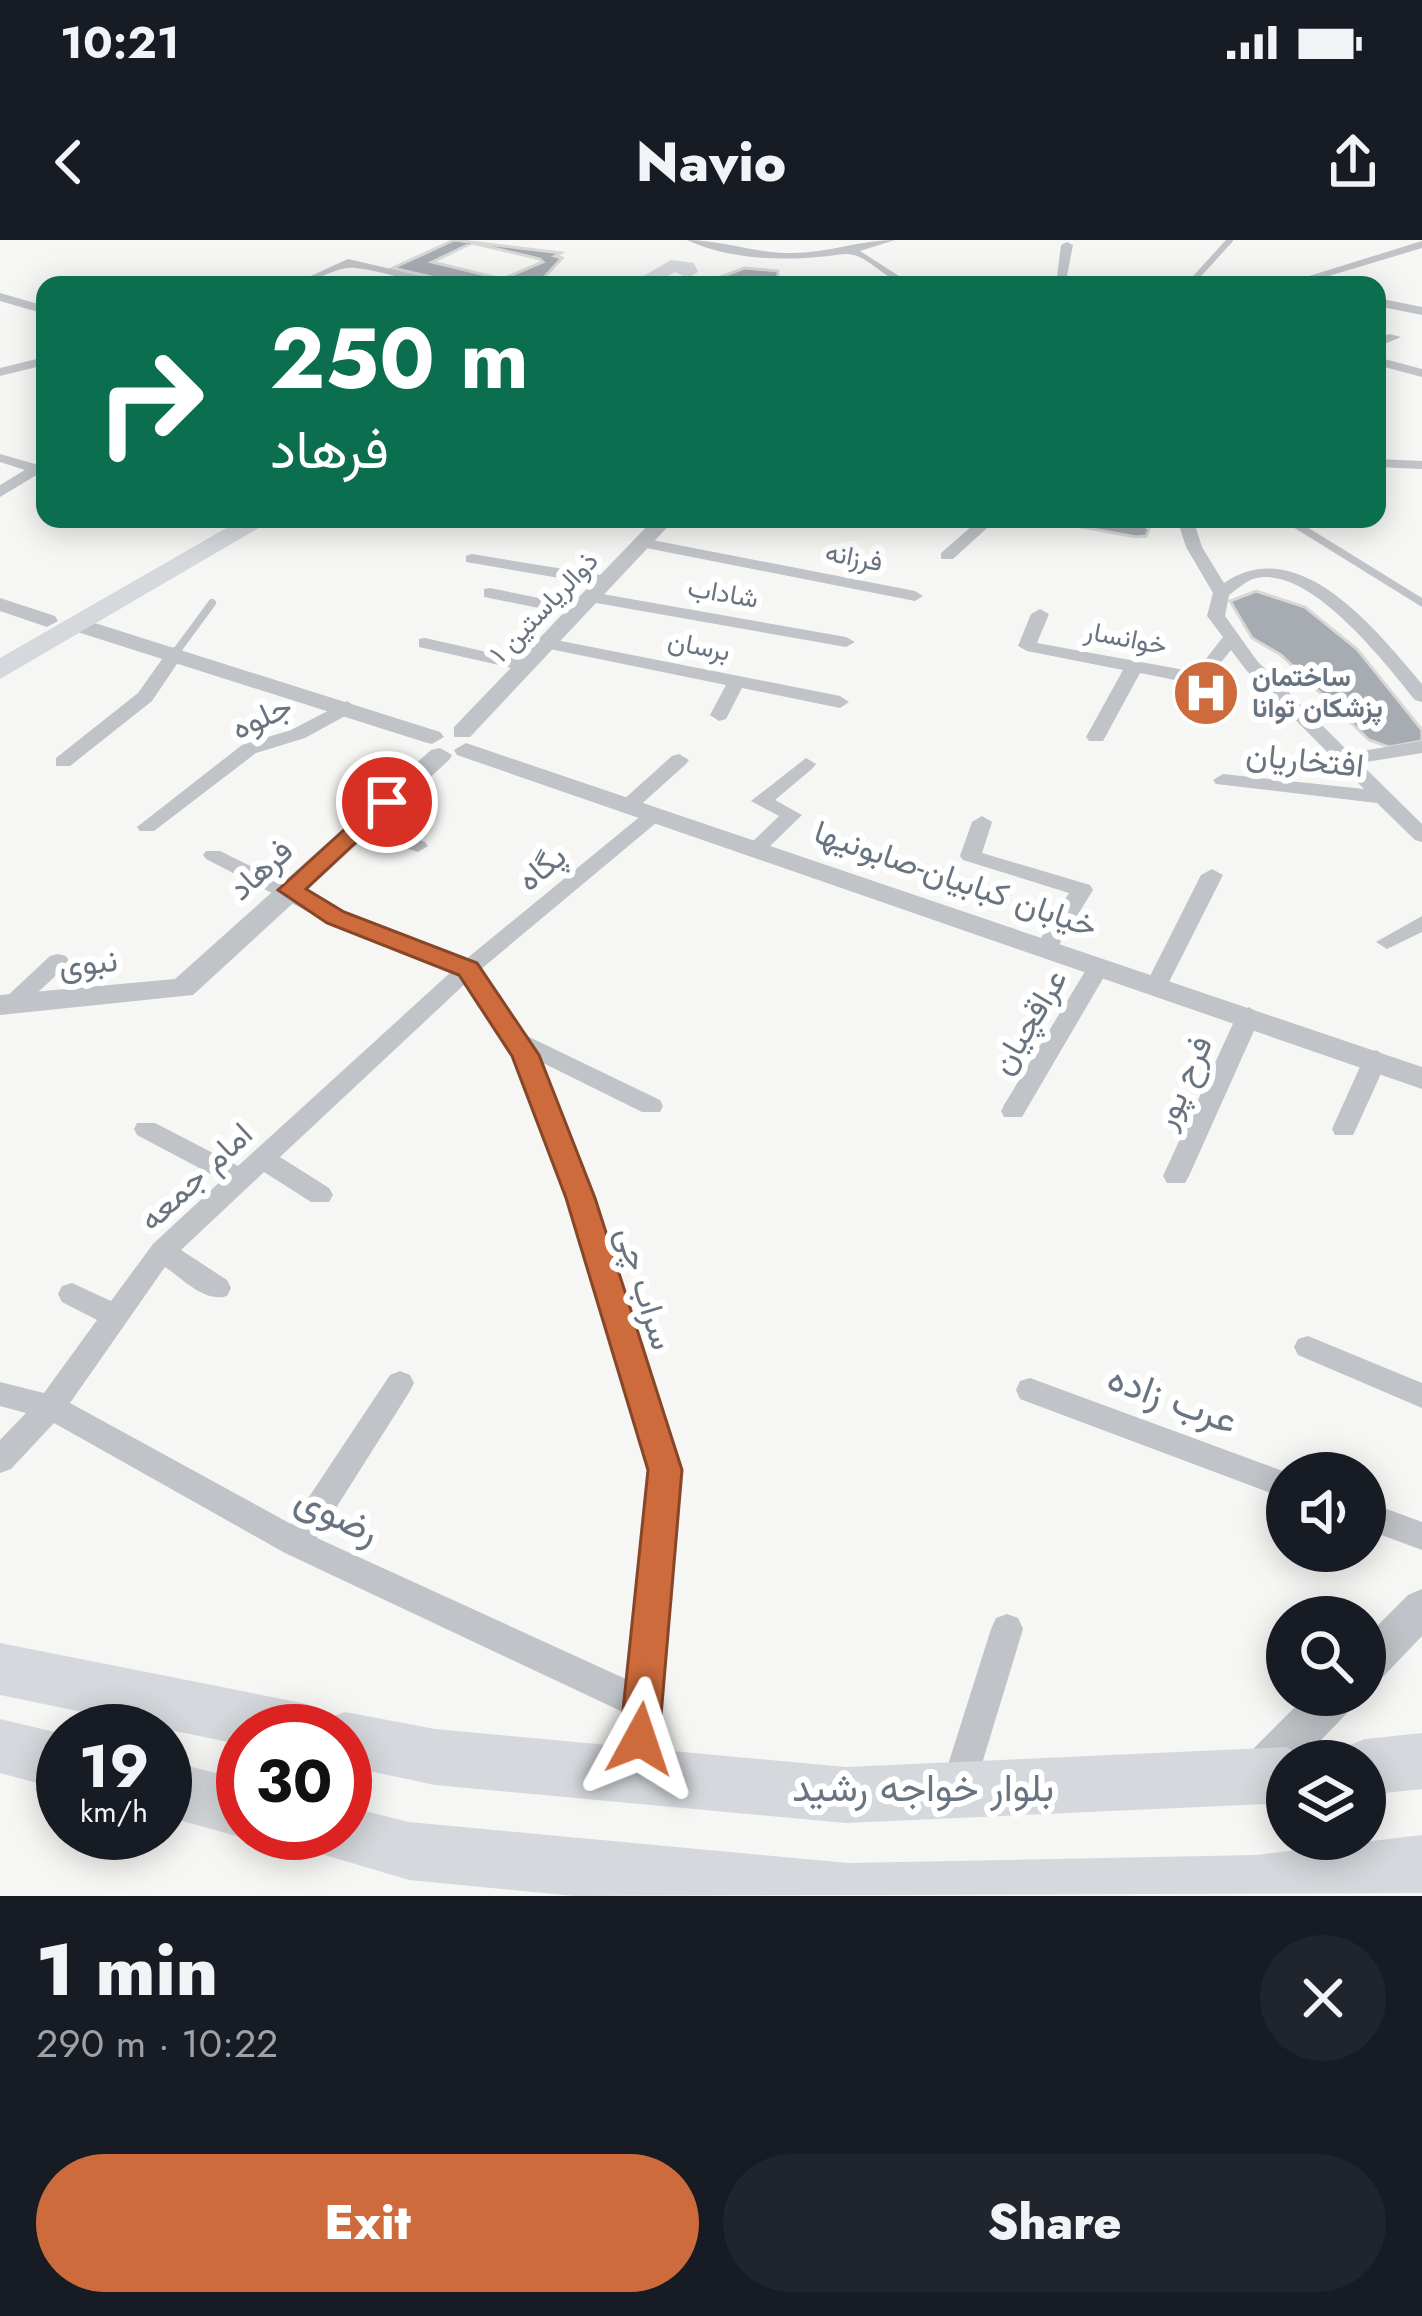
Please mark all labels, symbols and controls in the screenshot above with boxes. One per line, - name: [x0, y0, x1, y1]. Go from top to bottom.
- text: 10:21: [60, 10, 180, 75]
- text: Navio: [636, 123, 786, 201]
- icon: back: [36, 129, 102, 195]
- icon: share: [1320, 129, 1386, 195]
- text: 250 m: [270, 298, 529, 420]
- icon: right: [72, 324, 228, 480]
- text: فرهاد: [270, 410, 389, 488]
- street label: فرزانه: [822, 532, 886, 581]
- street label: ذوالریاستین ۱: [480, 542, 607, 671]
- street label: شاداب: [685, 567, 762, 618]
- street label: خوانسار: [1081, 610, 1171, 665]
- street label: برسان: [664, 620, 734, 671]
- place label: ساختمان پزشکان توانا: [1252, 657, 1383, 727]
- hospital icon: ساختمان پزشکان توانا: [1171, 658, 1241, 728]
- street label: جلوه: [223, 682, 300, 751]
- street label: افتخاریان: [1244, 730, 1366, 789]
- pin: [336, 751, 438, 853]
- icon: arrive: [354, 769, 420, 835]
- street label: خیابان کبابیان-صابونیها: [808, 808, 1104, 949]
- street label: فرهاد: [218, 828, 303, 911]
- street label: پگاه: [507, 833, 576, 902]
- street label: نبوی: [56, 936, 120, 989]
- street label: عراقچیان: [978, 959, 1078, 1083]
- street label: فرح پور: [1141, 1028, 1224, 1137]
- street label: امام جمعه: [128, 1111, 263, 1241]
- street label: سراب چی: [605, 1221, 686, 1355]
- street label: عرب زاده: [1100, 1349, 1246, 1448]
- map controls: [1266, 1452, 1386, 1860]
- button: sound: [1266, 1452, 1386, 1572]
- street label: رضوی: [286, 1470, 390, 1559]
- button: search: [1266, 1596, 1386, 1716]
- position arrow: [577, 1676, 703, 1802]
- speed limit sign: 30: [216, 1704, 372, 1860]
- text: 19: [79, 1723, 149, 1810]
- button: layers: [1266, 1740, 1386, 1860]
- street label: بلوار خواجه رشید: [792, 1759, 1054, 1816]
- text: km/h: [80, 1790, 148, 1833]
- text: 1 min: [36, 1918, 218, 2022]
- button: close: [1260, 1935, 1386, 2061]
- text: 290 m · 10:22: [36, 2015, 278, 2072]
- button: Exit: [36, 2154, 699, 2292]
- button: Share: [723, 2154, 1386, 2292]

